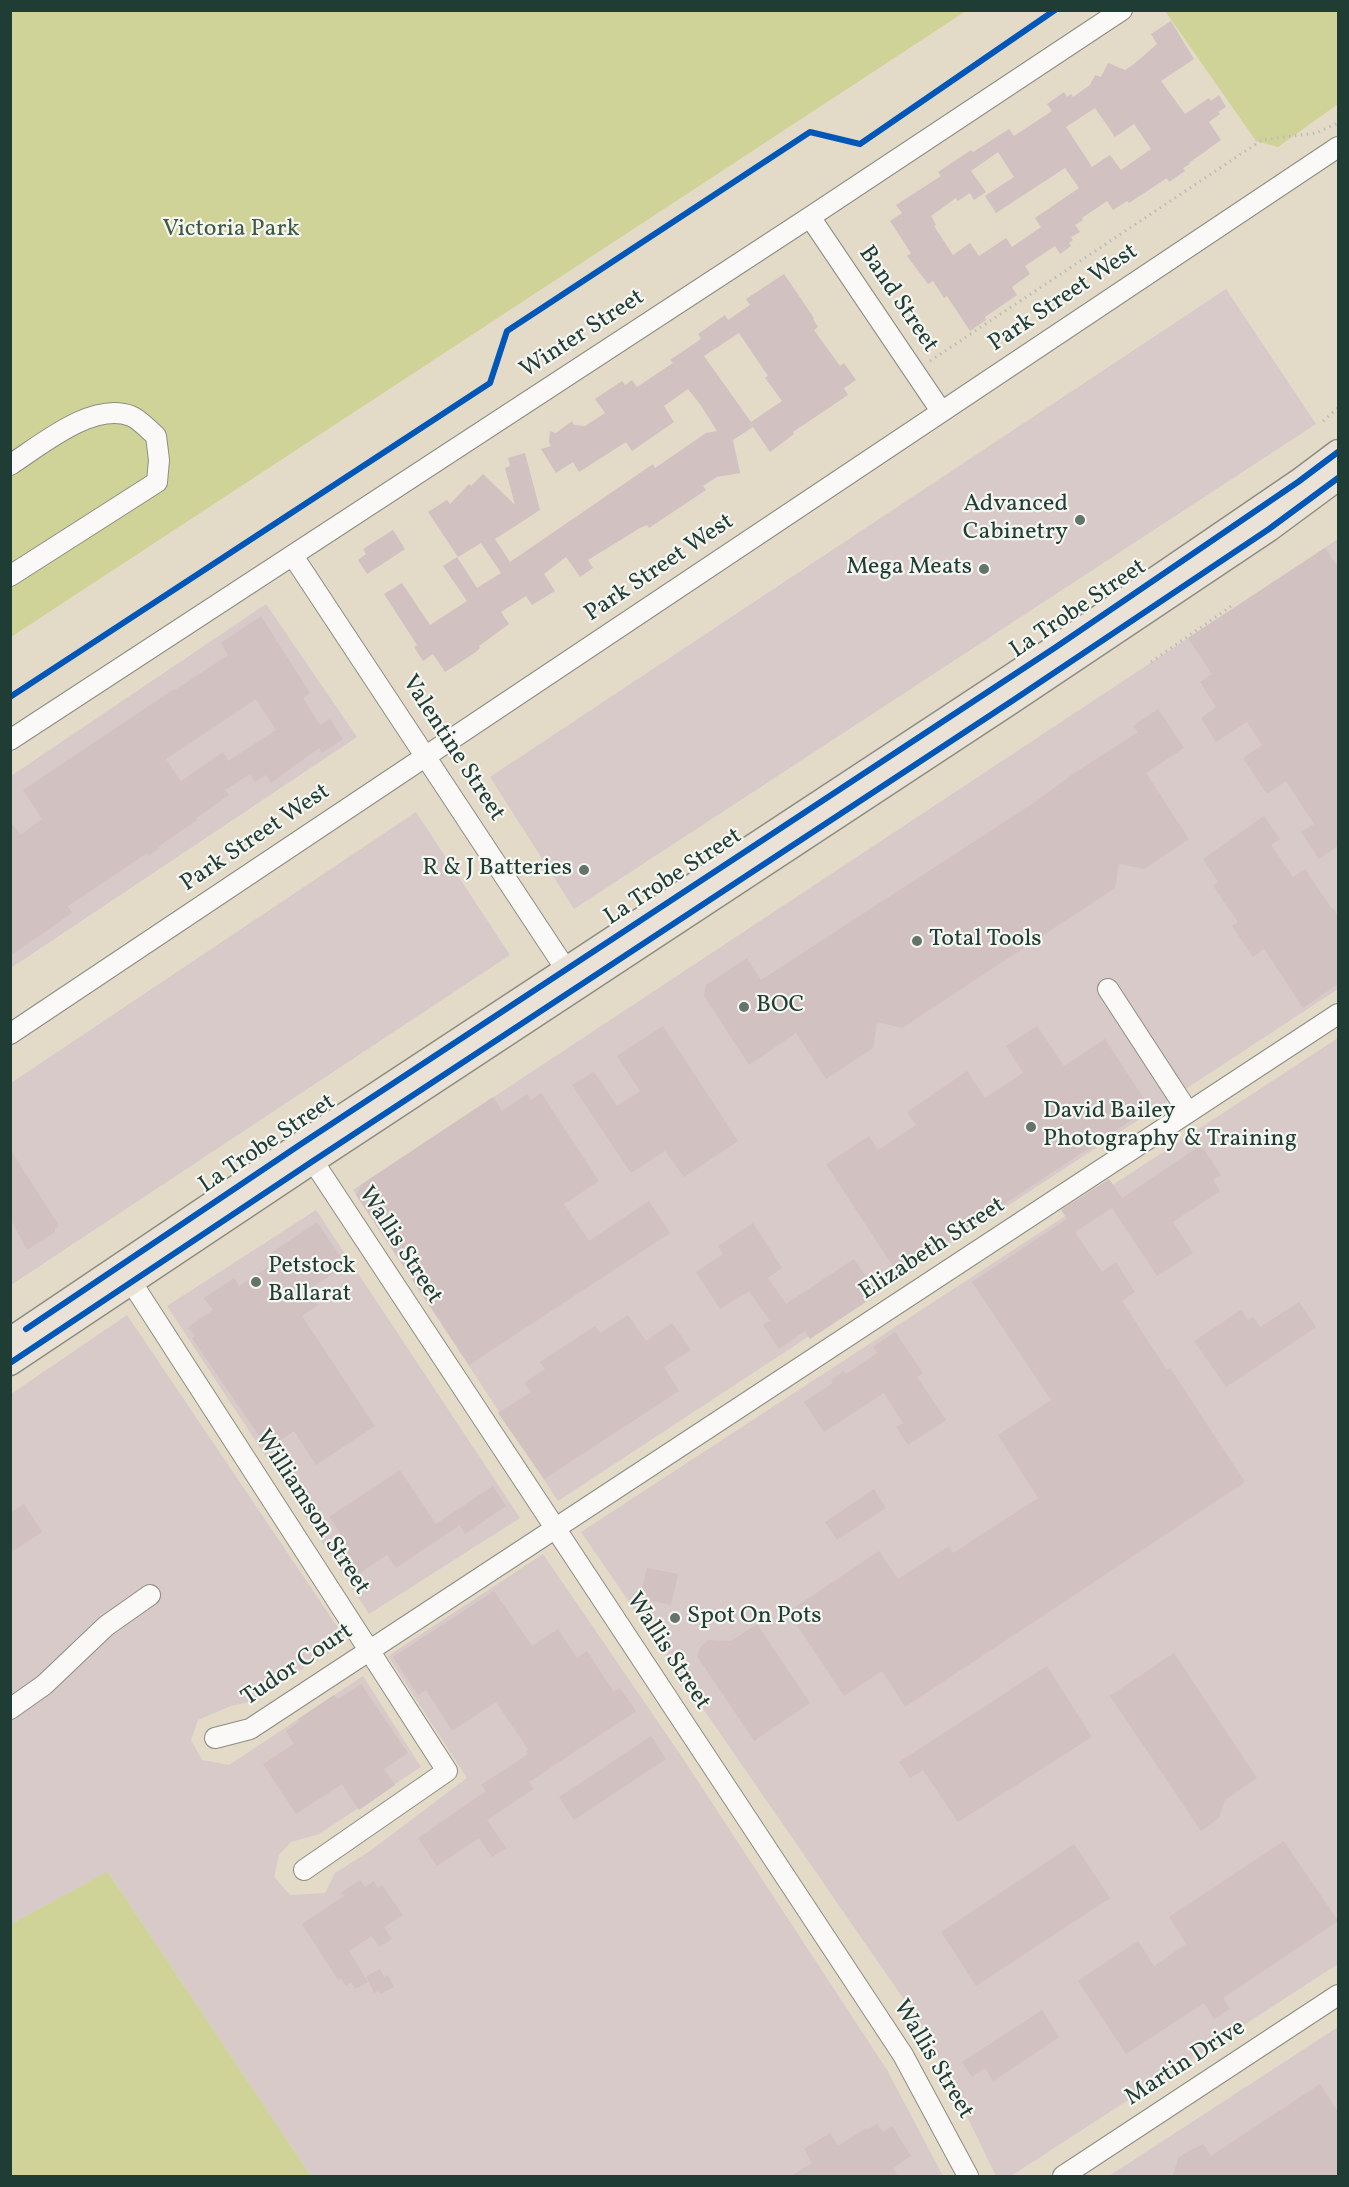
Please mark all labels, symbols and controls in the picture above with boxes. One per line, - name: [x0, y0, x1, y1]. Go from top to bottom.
- park label: Victoria Park: [162, 217, 300, 245]
- street label: Park Street West: [984, 238, 1144, 360]
- street label: Band Street: [851, 241, 943, 359]
- street label: Winter Street: [516, 284, 650, 386]
- place label: Advanced Cabinetry: [963, 492, 1068, 548]
- street label: Park Street West: [580, 508, 740, 630]
- marker: Advanced Cabinetry: [1073, 513, 1087, 527]
- street label: La Trobe Street: [1005, 554, 1153, 666]
- place label: Mega Meats: [846, 555, 972, 583]
- marker: Mega Meats: [977, 562, 991, 576]
- street label: Valentine Street: [394, 671, 510, 827]
- street label: Park Street West: [176, 778, 336, 900]
- street label: La Trobe Street: [600, 823, 748, 933]
- place label: R & J Batteries: [422, 856, 572, 884]
- marker: R & J Batteries: [577, 863, 591, 877]
- place label: Total Tools: [929, 927, 1042, 955]
- marker: Total Tools: [910, 934, 924, 948]
- place label: BOC: [756, 993, 804, 1021]
- marker: BOC: [737, 1000, 751, 1014]
- street label: La Trobe Street: [194, 1089, 342, 1201]
- place label: David Bailey Photography & Training: [1043, 1099, 1297, 1155]
- marker: David Bailey Photography & Training: [1024, 1120, 1038, 1134]
- street label: Wallis Street: [350, 1182, 448, 1310]
- street label: Elizabeth Street: [855, 1192, 1011, 1308]
- place label: Petstock Ballarat: [268, 1254, 356, 1310]
- marker: Petstock Ballarat: [249, 1275, 263, 1289]
- street label: Williamson Street: [247, 1425, 375, 1601]
- street label: Wallis Street: [618, 1588, 716, 1716]
- place label: Spot On Pots: [687, 1604, 822, 1632]
- marker: Spot On Pots: [668, 1611, 682, 1625]
- street label: Tudor Court: [237, 1618, 359, 1714]
- street label: Wallis Street: [885, 1995, 979, 2125]
- street label: Martin Drive: [1120, 2014, 1252, 2114]

